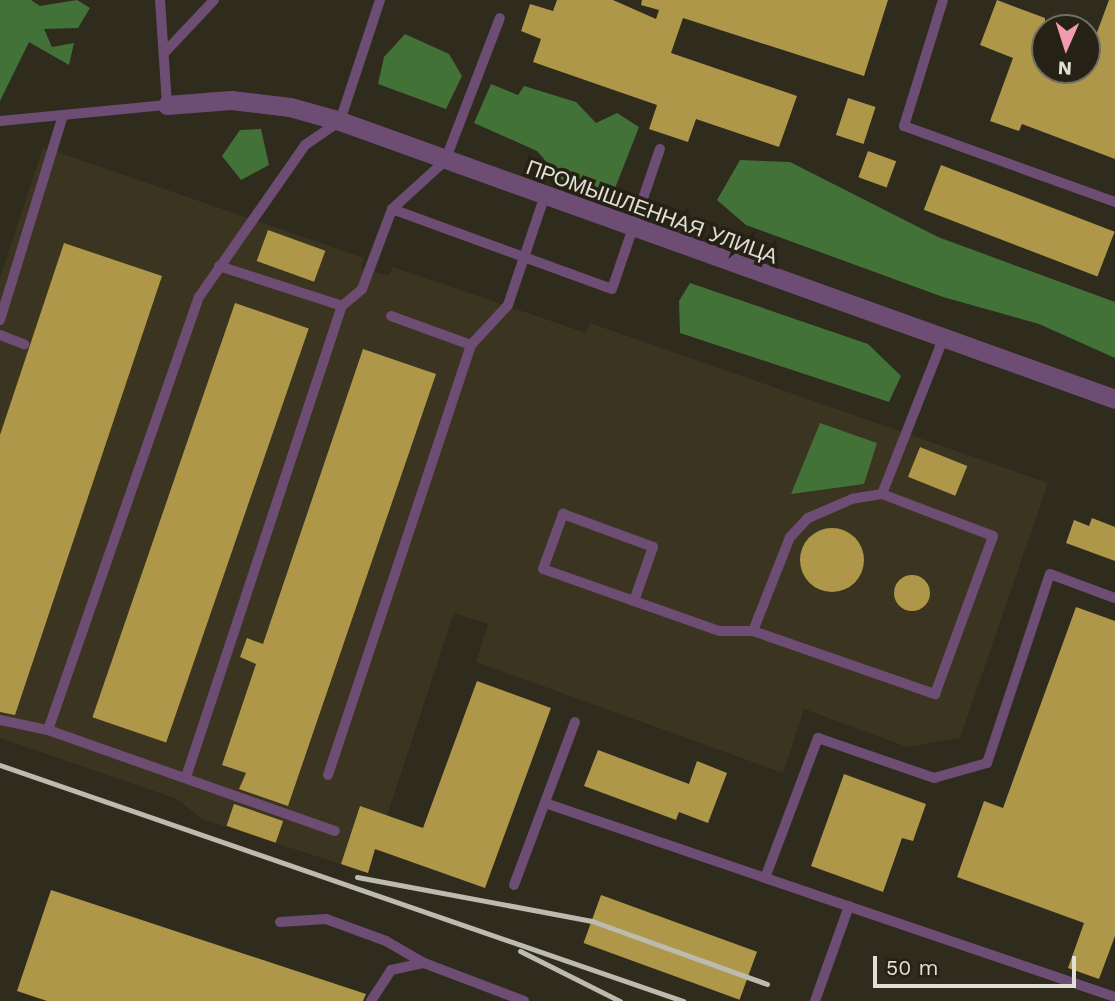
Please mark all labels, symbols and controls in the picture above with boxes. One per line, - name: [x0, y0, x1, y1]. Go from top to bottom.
- north arrow: [1031, 14, 1101, 84]
- text: N: [1057, 57, 1073, 80]
- street label: ПРОМЫШЛЕННАЯ УЛИЦА: [523, 155, 781, 269]
- scale bar: [877, 942, 1080, 986]
- text: 50 m: [886, 955, 938, 980]

